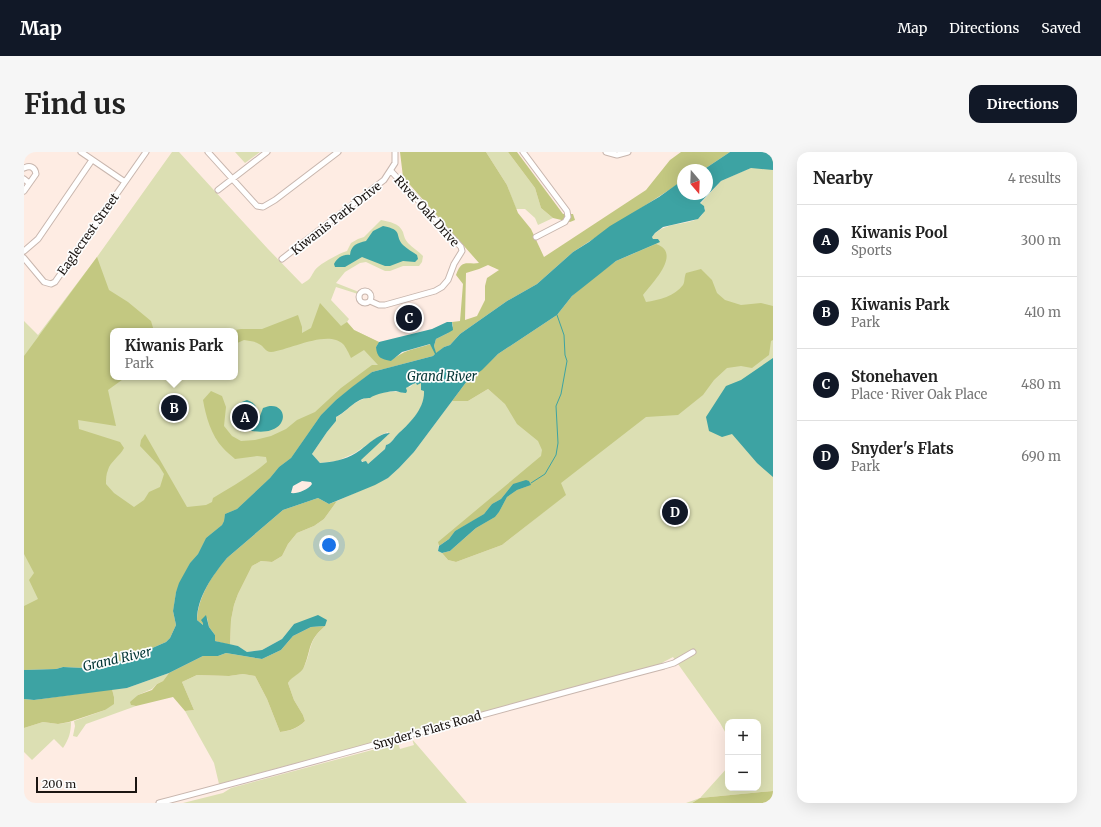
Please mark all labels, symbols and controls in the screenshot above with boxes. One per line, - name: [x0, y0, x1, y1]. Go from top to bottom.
- text: Map: [20, 16, 62, 40]
- text: Map: [897, 19, 927, 37]
- text: Directions: [949, 19, 1019, 37]
- text: Saved: [1041, 19, 1081, 37]
- button: Directions: [969, 85, 1077, 123]
- text: Find us: [24, 86, 126, 122]
- north arrow: [677, 164, 713, 200]
- text: Nearby: [813, 167, 873, 189]
- text: 4 results: [1008, 170, 1061, 187]
- street label: River Oak Drive: [391, 173, 463, 249]
- street label: Kiwanis Park Drive: [288, 178, 384, 258]
- street label: Eaglecrest Street: [54, 190, 122, 278]
- text: Kiwanis Pool: [851, 223, 948, 242]
- text: A: [821, 232, 831, 249]
- text: 300 m: [1021, 232, 1061, 249]
- text: Sports: [851, 242, 892, 259]
- text: Kiwanis Park: [851, 295, 949, 314]
- pin: C: [396, 303, 422, 333]
- text: B: [821, 304, 831, 321]
- text: 410 m: [1024, 304, 1061, 321]
- text: Park: [851, 314, 880, 331]
- popup: [110, 328, 238, 380]
- text: Kiwanis Park: [125, 336, 223, 355]
- text: Park: [125, 355, 154, 372]
- text: Stonehaven: [851, 367, 938, 386]
- water label: Grand River: [407, 368, 478, 385]
- text: C: [822, 376, 830, 393]
- text: 480 m: [1021, 376, 1061, 393]
- text: Place · River Oak Place: [851, 386, 987, 403]
- pin: B: [161, 393, 187, 423]
- pin: A: [232, 402, 258, 432]
- text: Snyder's Flats: [851, 439, 954, 458]
- text: D: [821, 448, 831, 465]
- text: 690 m: [1021, 448, 1061, 465]
- text: Park: [851, 458, 880, 475]
- pin: D: [662, 497, 688, 527]
- your location: [319, 535, 339, 555]
- water label: Grand River: [81, 643, 154, 675]
- street label: Snyder's Flats Road: [371, 707, 483, 753]
- map controls: [725, 719, 761, 791]
- button: +: [725, 719, 761, 755]
- button: −: [725, 755, 761, 791]
- scale bar: [36, 775, 137, 794]
- text: 200 m: [42, 777, 76, 791]

